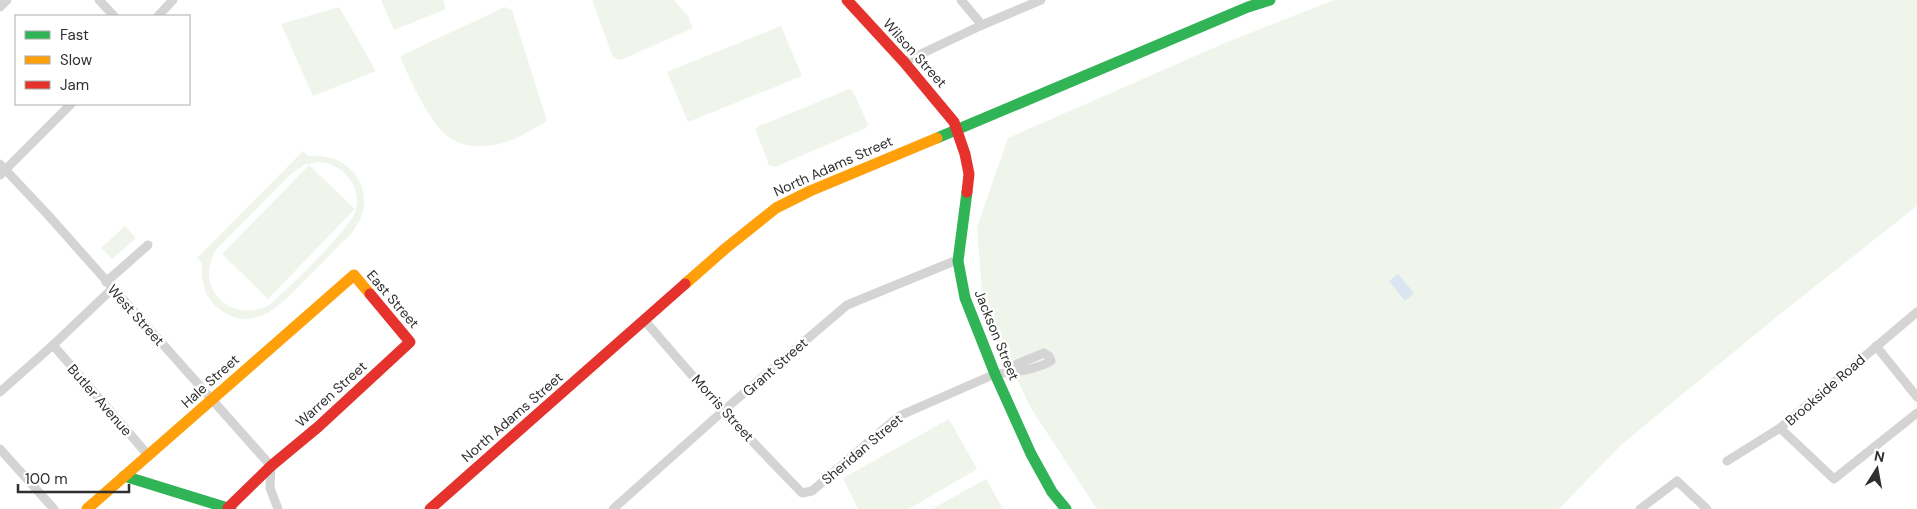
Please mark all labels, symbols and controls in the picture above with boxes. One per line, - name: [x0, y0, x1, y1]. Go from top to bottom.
- legend: [15, 15, 190, 105]
- street label: Wilson Street: [879, 15, 951, 91]
- text: Fast: [60, 25, 89, 45]
- text: Slow: [60, 50, 93, 70]
- text: Jam: [60, 75, 89, 95]
- street label: North Adams Street: [771, 132, 895, 200]
- street label: East Street: [363, 266, 423, 332]
- street label: West Street: [104, 281, 168, 349]
- street label: Jackson Street: [971, 287, 1023, 383]
- street label: Grant Street: [739, 334, 811, 400]
- street label: Hale Street: [177, 350, 243, 412]
- street label: Brookside Road: [1781, 350, 1869, 430]
- street label: Warren Street: [292, 357, 370, 431]
- street label: Butler Avenue: [64, 360, 136, 440]
- street label: North Adams Street: [458, 368, 566, 466]
- street label: Morris Street: [688, 371, 758, 445]
- street label: Sheridan Street: [818, 410, 906, 488]
- north arrow: [1852, 444, 1902, 494]
- text: N: [1873, 446, 1886, 466]
- scale bar: [18, 462, 129, 494]
- text: 100 m: [25, 469, 68, 489]

